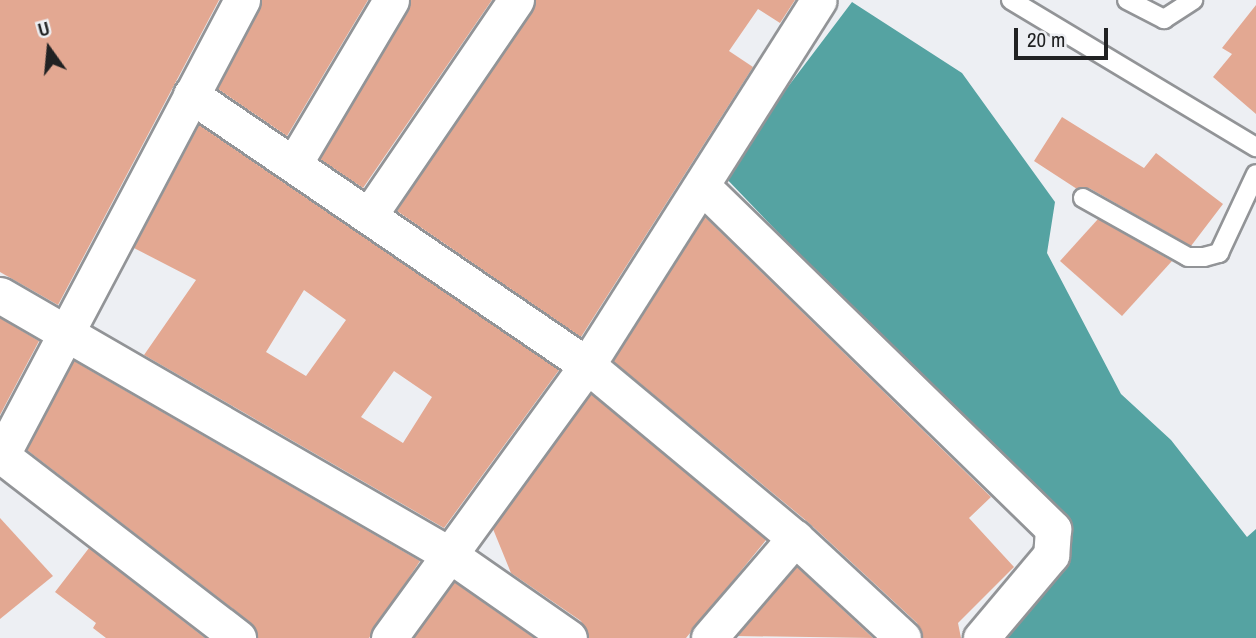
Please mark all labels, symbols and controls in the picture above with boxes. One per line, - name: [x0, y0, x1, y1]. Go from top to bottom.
- north arrow: [14, 14, 84, 84]
- scale bar: [1018, 14, 1112, 58]
- text: U: [35, 15, 52, 43]
- text: 20 m: [1027, 25, 1065, 54]

